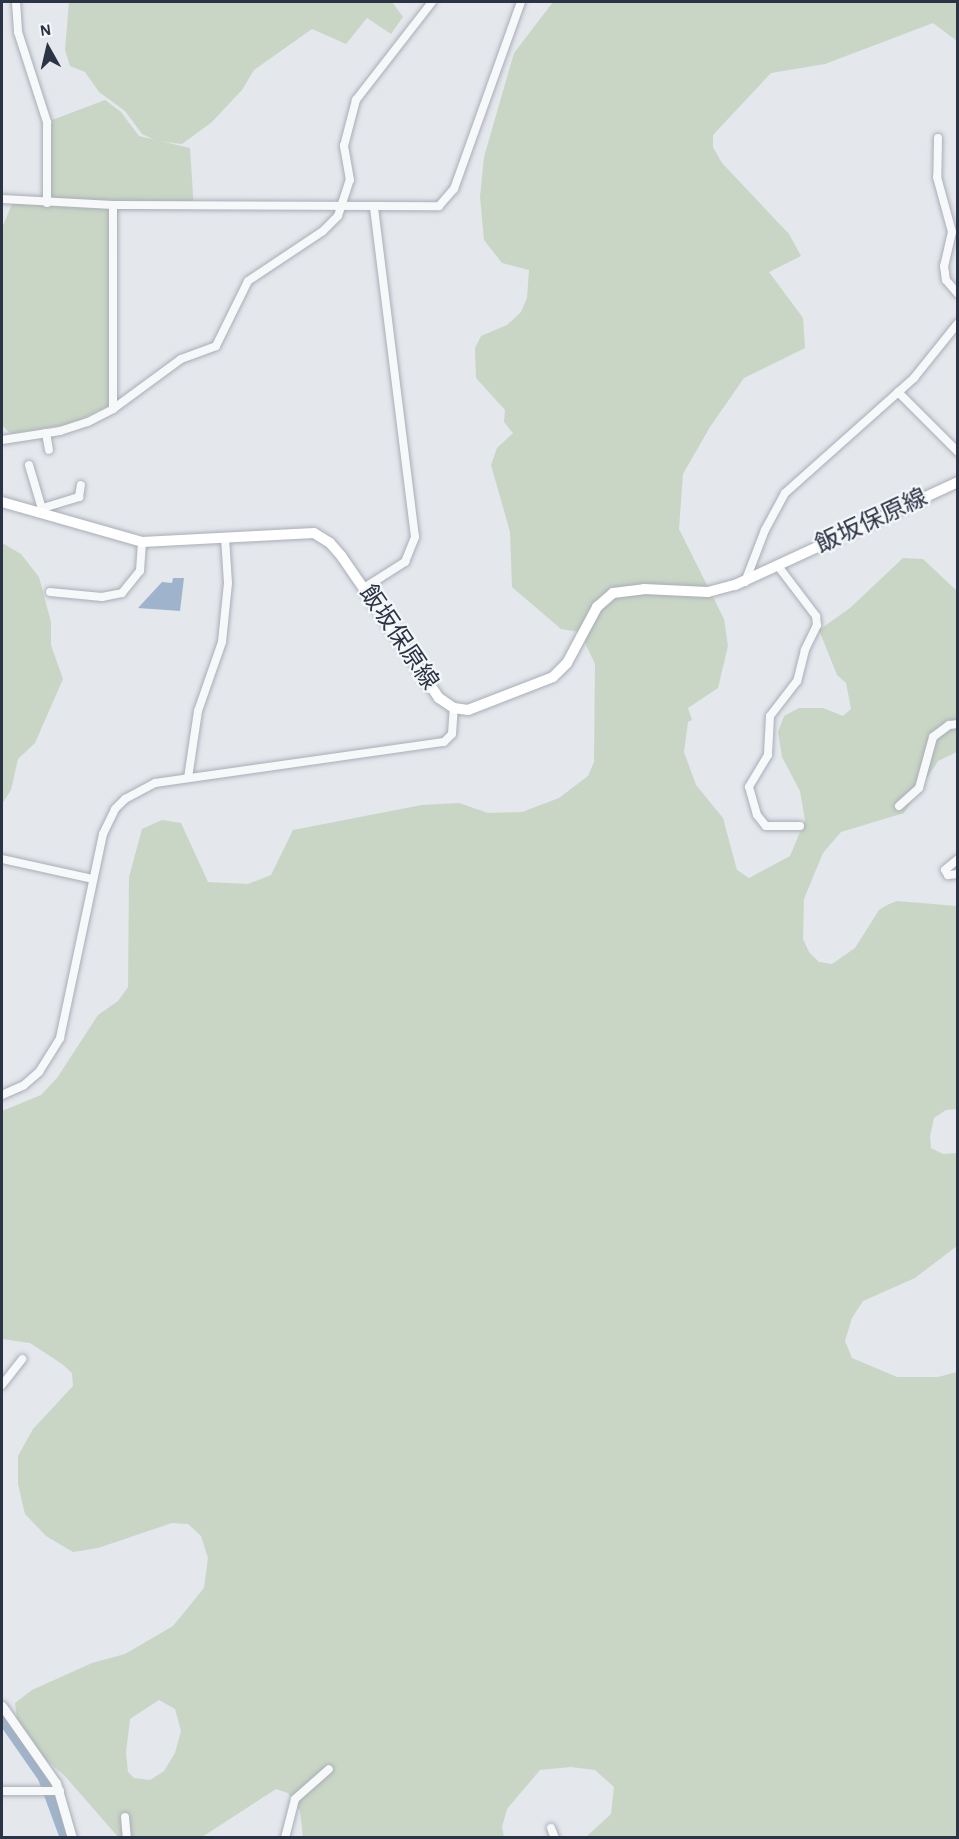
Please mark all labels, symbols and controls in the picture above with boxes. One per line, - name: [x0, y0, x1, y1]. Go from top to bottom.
- north arrow: [18, 18, 78, 78]
- text: N: [39, 21, 52, 39]
- street label: 飯坂保原線: [812, 484, 932, 560]
- street label: 飯坂保原線: [353, 580, 443, 696]

